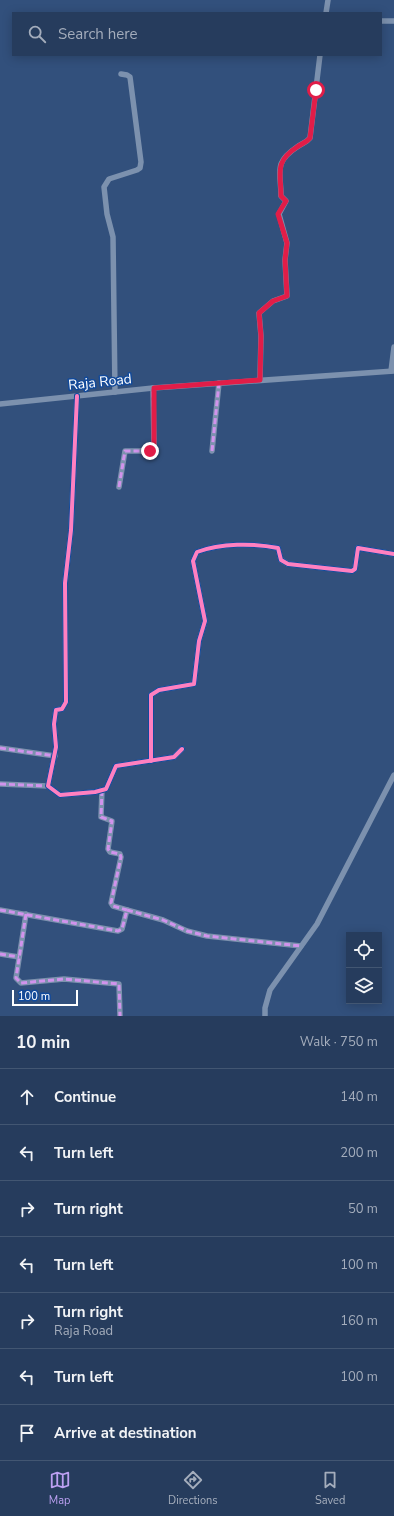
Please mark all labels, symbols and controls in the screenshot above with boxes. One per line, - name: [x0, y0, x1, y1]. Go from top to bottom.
- search box: [12, 12, 382, 56]
- icon: search: [26, 23, 48, 45]
- text: Search here: [58, 24, 138, 44]
- route start: [307, 81, 325, 99]
- street label: Raja Road: [67, 369, 133, 395]
- route end: [141, 442, 159, 460]
- map controls: [346, 932, 382, 1004]
- button: locate: [346, 932, 382, 968]
- button: layers: [346, 968, 382, 1004]
- scale bar: [12, 988, 78, 1007]
- text: 100 m: [18, 989, 50, 1004]
- text: 10 min: [16, 1031, 70, 1054]
- text: Walk · 750 m: [300, 1033, 378, 1051]
- icon: ahead: [16, 1086, 38, 1108]
- text: Continue: [54, 1087, 116, 1107]
- text: 140 m: [340, 1088, 378, 1106]
- icon: left: [16, 1142, 38, 1164]
- text: Turn left: [54, 1143, 113, 1163]
- text: 200 m: [340, 1144, 378, 1162]
- icon: right: [16, 1198, 38, 1220]
- text: Turn right: [54, 1199, 123, 1219]
- text: 50 m: [348, 1200, 378, 1218]
- icon: left: [16, 1254, 38, 1276]
- text: Turn left: [54, 1255, 113, 1275]
- text: 100 m: [340, 1256, 378, 1274]
- text: Turn right: [54, 1302, 123, 1322]
- icon: right: [16, 1310, 38, 1332]
- text: 160 m: [340, 1312, 378, 1330]
- text: Raja Road: [54, 1322, 113, 1340]
- icon: left: [16, 1366, 38, 1388]
- text: Turn left: [54, 1367, 113, 1387]
- text: 100 m: [340, 1368, 378, 1386]
- icon: arrive: [16, 1422, 38, 1444]
- text: Arrive at destination: [54, 1423, 197, 1443]
- tab: Map: [49, 1469, 71, 1508]
- tab: Directions: [168, 1469, 218, 1508]
- tab: Saved: [315, 1469, 345, 1508]

